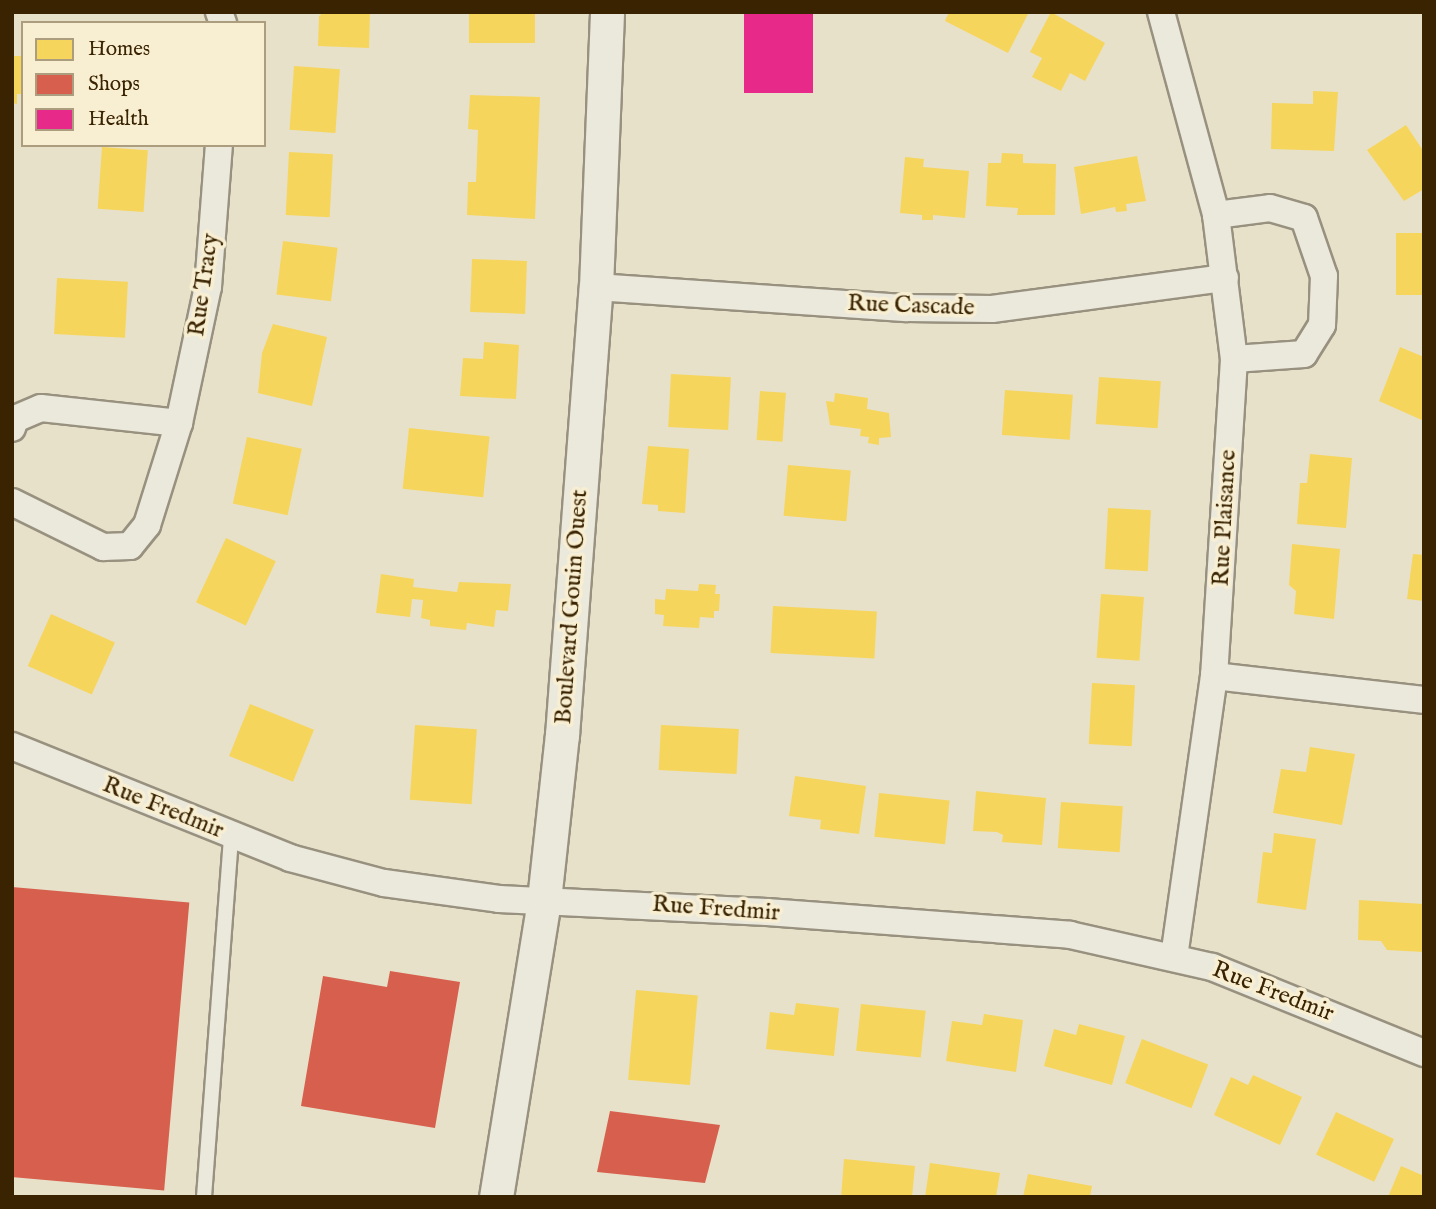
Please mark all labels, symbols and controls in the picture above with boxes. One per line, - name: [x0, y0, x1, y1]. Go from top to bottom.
- legend: [21, 21, 266, 147]
- text: Homes: [88, 36, 150, 63]
- text: Shops: [88, 71, 140, 98]
- text: Health: [88, 106, 149, 133]
- street label: Rue Tracy: [183, 232, 225, 338]
- street label: Rue Cascade: [847, 289, 975, 323]
- street label: Rue Plaisance: [1207, 449, 1243, 587]
- street label: Boulevard Gouin Ouest: [549, 489, 595, 725]
- street label: Rue Fredmir: [98, 771, 228, 845]
- street label: Rue Fredmir: [651, 890, 781, 928]
- street label: Rue Fredmir: [1208, 956, 1338, 1028]

